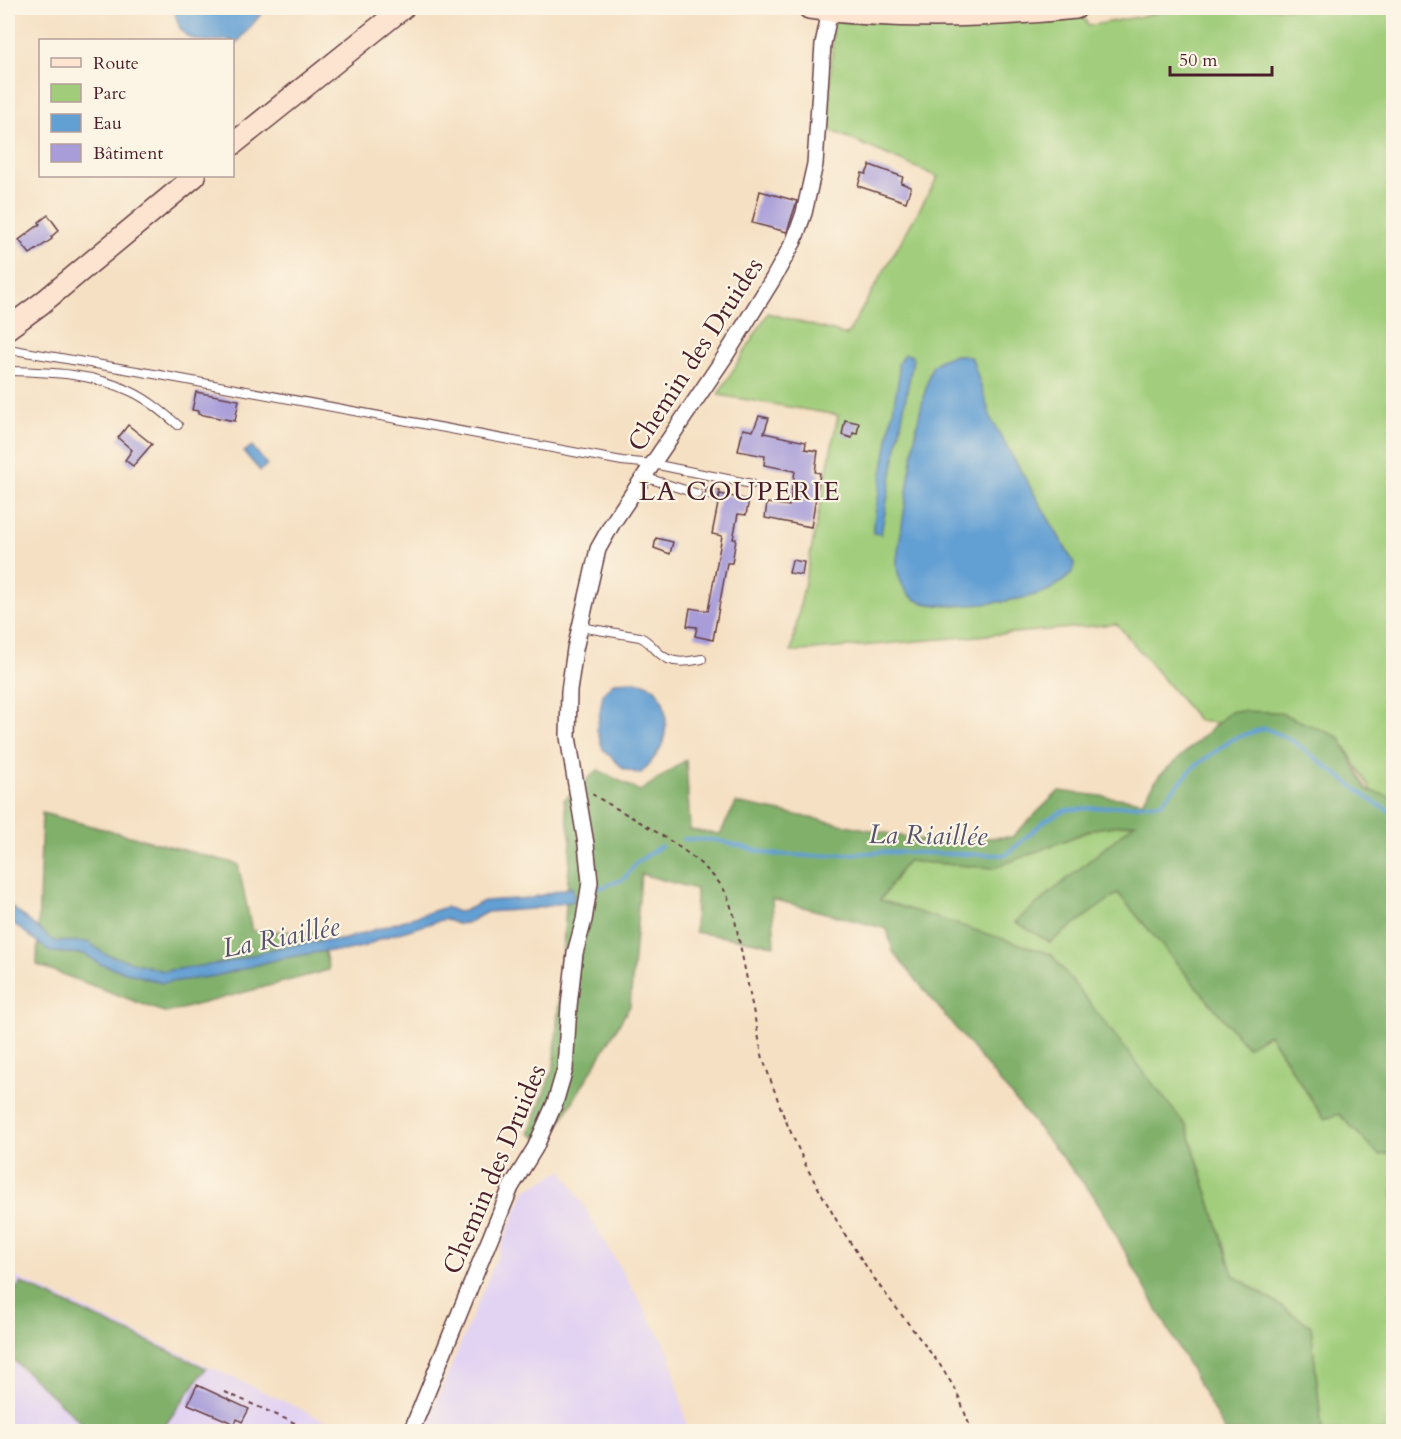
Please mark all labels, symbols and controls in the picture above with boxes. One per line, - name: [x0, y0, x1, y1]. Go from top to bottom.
- legend: [39, 39, 234, 177]
- scale bar: [1170, 39, 1272, 77]
- text: 50 m: [1179, 48, 1218, 73]
- text: Route: [93, 51, 139, 76]
- text: Parc: [93, 81, 126, 106]
- text: Eau: [93, 111, 122, 136]
- text: Bâtiment: [93, 141, 163, 166]
- street label: Chemin des Druides: [620, 250, 771, 458]
- district label: LA COUPERIE: [639, 473, 841, 510]
- water label: La Riaillée: [868, 816, 988, 855]
- water label: La Riaillée: [219, 908, 344, 967]
- street label: Chemin des Druides: [434, 1059, 555, 1280]

